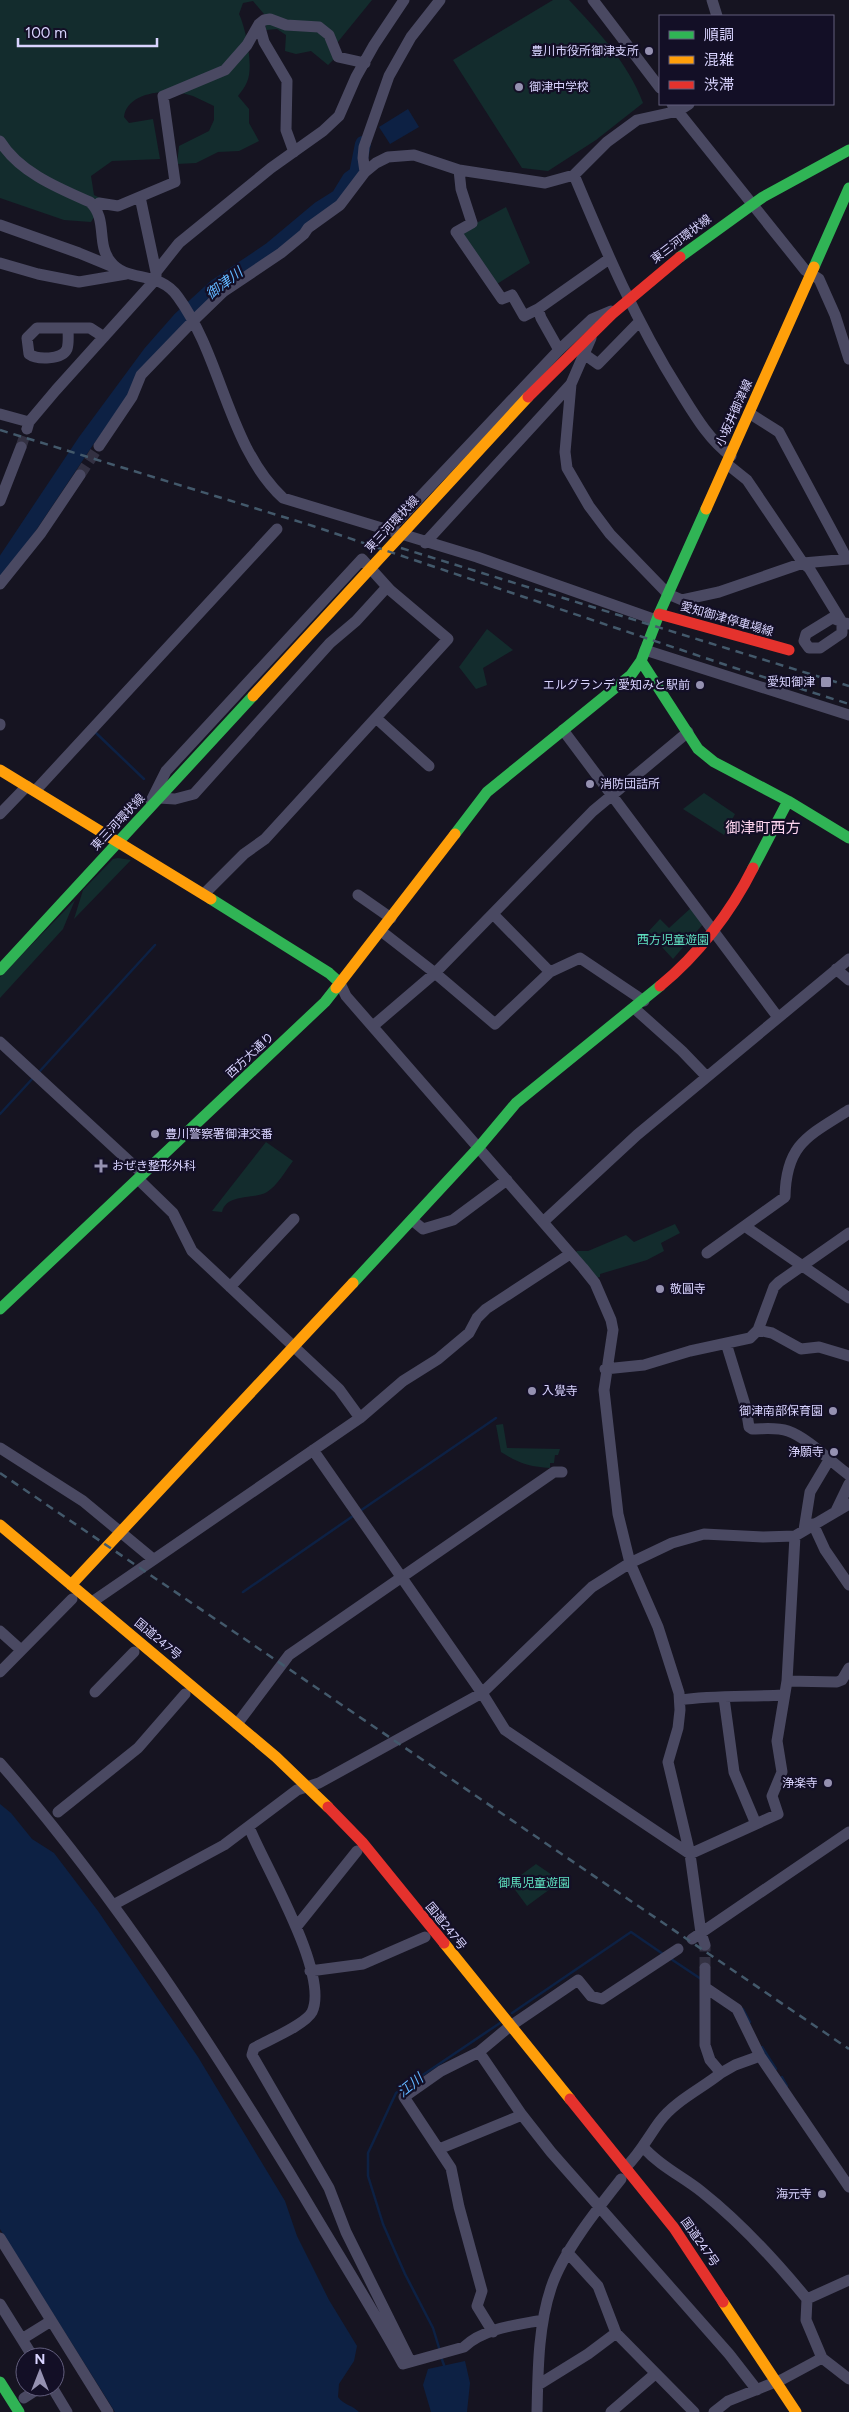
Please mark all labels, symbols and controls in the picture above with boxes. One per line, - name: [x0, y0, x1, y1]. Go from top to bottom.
- scale bar: [18, 15, 156, 47]
- legend: [659, 15, 834, 105]
- text: 100 m: [25, 24, 67, 42]
- text: 順調: [704, 26, 734, 44]
- place label: 豊川市役所御津支所: [531, 44, 639, 58]
- marker: 豊川市役所御津支所: [643, 45, 655, 57]
- text: 混雑: [704, 51, 734, 69]
- text: 渋滞: [704, 76, 734, 94]
- place label: 御津中学校: [529, 80, 589, 94]
- marker: 御津中学校: [513, 81, 525, 93]
- street label: 東三河環状線: [648, 212, 714, 266]
- water label: 御津川: [202, 263, 248, 303]
- street label: 小坂井御津線: [713, 377, 755, 449]
- street label: 東三河環状線: [362, 493, 422, 555]
- street label: 愛知御津停車場線: [679, 599, 775, 639]
- place label: 愛知御津: [767, 675, 815, 689]
- marker: 愛知御津: [819, 675, 833, 689]
- place label: エルグランデ 愛知みと駅前: [543, 678, 690, 692]
- marker: エルグランデ 愛知みと駅前: [694, 679, 706, 691]
- place label: 消防団詰所: [600, 777, 660, 791]
- marker: 消防団詰所: [584, 778, 596, 790]
- street label: 東三河環状線: [88, 791, 148, 853]
- district label: 御津町西方: [725, 819, 801, 837]
- park label: 西方児童遊園: [637, 933, 709, 947]
- street label: 西方大通り: [223, 1029, 277, 1081]
- place label: 豊川警察署御津交番: [165, 1127, 273, 1141]
- marker: 豊川警察署御津交番: [149, 1128, 161, 1140]
- marker: おぜき整形外科: [94, 1159, 108, 1173]
- place label: おぜき整形外科: [112, 1159, 196, 1173]
- place label: 敬圓寺: [670, 1282, 706, 1296]
- marker: 敬圓寺: [654, 1283, 666, 1295]
- place label: 入覺寺: [542, 1384, 578, 1398]
- marker: 入覺寺: [526, 1385, 538, 1397]
- place label: 御津南部保育園: [739, 1404, 823, 1418]
- marker: 御津南部保育園: [827, 1405, 839, 1417]
- place label: 浄願寺: [788, 1445, 824, 1459]
- marker: 浄願寺: [828, 1446, 840, 1458]
- street label: 国道247号: [132, 1615, 184, 1663]
- place label: 浄楽寺: [782, 1776, 818, 1790]
- marker: 浄楽寺: [822, 1777, 834, 1789]
- park label: 御馬児童遊園: [498, 1876, 570, 1890]
- street label: 国道247号: [423, 1900, 469, 1952]
- water label: 江川: [394, 2069, 428, 2101]
- place label: 海元寺: [776, 2187, 812, 2201]
- marker: 海元寺: [816, 2188, 828, 2200]
- street label: 国道247号: [678, 2215, 722, 2269]
- north arrow: [15, 2347, 65, 2397]
- text: N: [35, 2351, 45, 2368]

